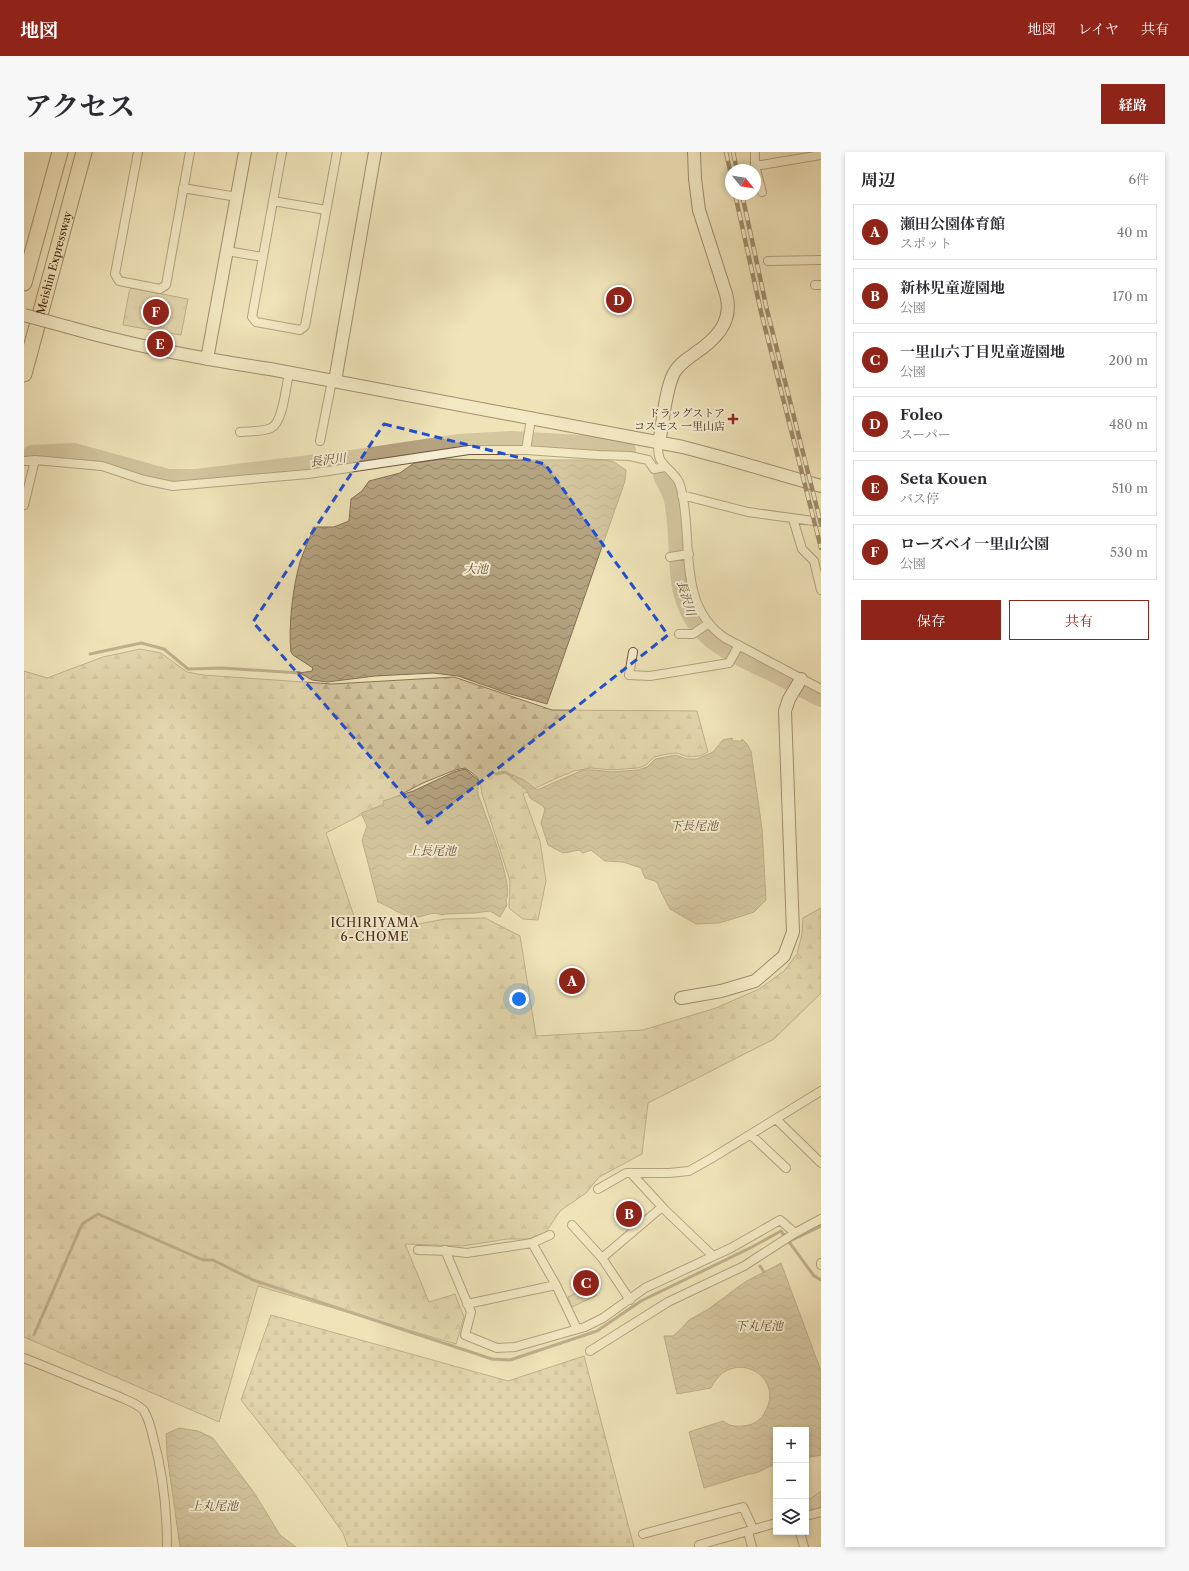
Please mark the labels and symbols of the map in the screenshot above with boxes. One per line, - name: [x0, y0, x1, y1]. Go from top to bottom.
- north arrow: [725, 164, 761, 200]
- street label: Meishin Expressway: [33, 209, 75, 316]
- pin: D: [606, 285, 632, 315]
- pin: F: [143, 297, 169, 327]
- pin: E: [147, 329, 173, 359]
- place label: ドラッグストア コスモス 一里山店: [634, 406, 725, 433]
- marker: ドラッグストア コスモス 一里山店: [728, 414, 738, 424]
- water label: 長沢川: [309, 449, 349, 469]
- water label: 大池: [464, 561, 490, 576]
- water label: 長沢川: [674, 578, 699, 619]
- water label: 下長尾池: [670, 818, 720, 833]
- water label: 上長尾池: [408, 843, 458, 858]
- district label: ICHIRIYAMA 6-CHOME: [330, 915, 420, 944]
- pin: A: [559, 966, 585, 996]
- your location: [509, 989, 529, 1009]
- pin: B: [616, 1199, 642, 1229]
- pin: C: [573, 1268, 599, 1298]
- water label: 下丸尾池: [735, 1318, 785, 1333]
- water label: 上丸尾池: [190, 1498, 240, 1513]

